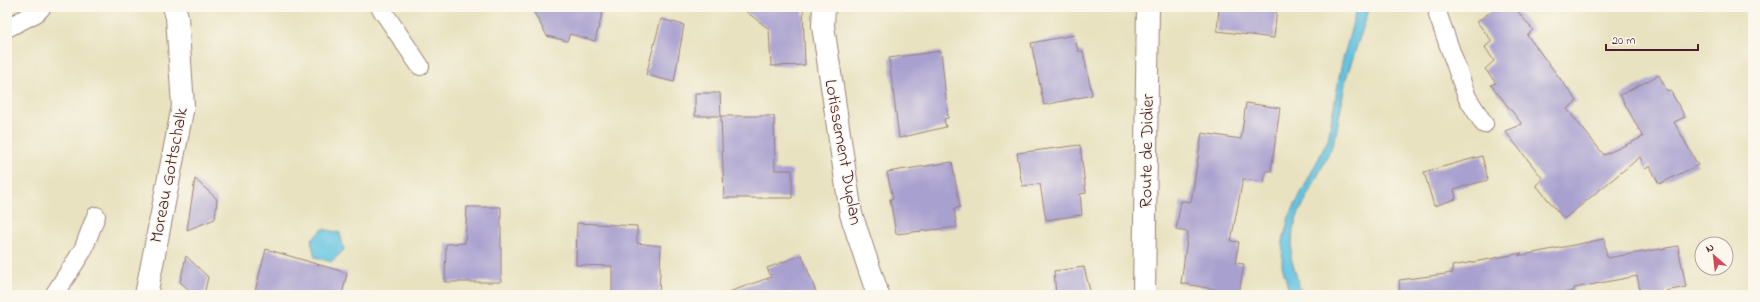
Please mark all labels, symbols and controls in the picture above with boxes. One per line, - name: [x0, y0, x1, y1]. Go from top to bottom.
- scale bar: [1606, 26, 1698, 52]
- text: 20 m: [1612, 32, 1635, 50]
- street label: Lotissement Duplan: [816, 77, 868, 227]
- street label: Route de Didier: [1134, 93, 1162, 208]
- street label: Moreau Gottschalk: [144, 105, 196, 245]
- north arrow: [1694, 236, 1734, 276]
- text: N: [1703, 239, 1717, 257]

